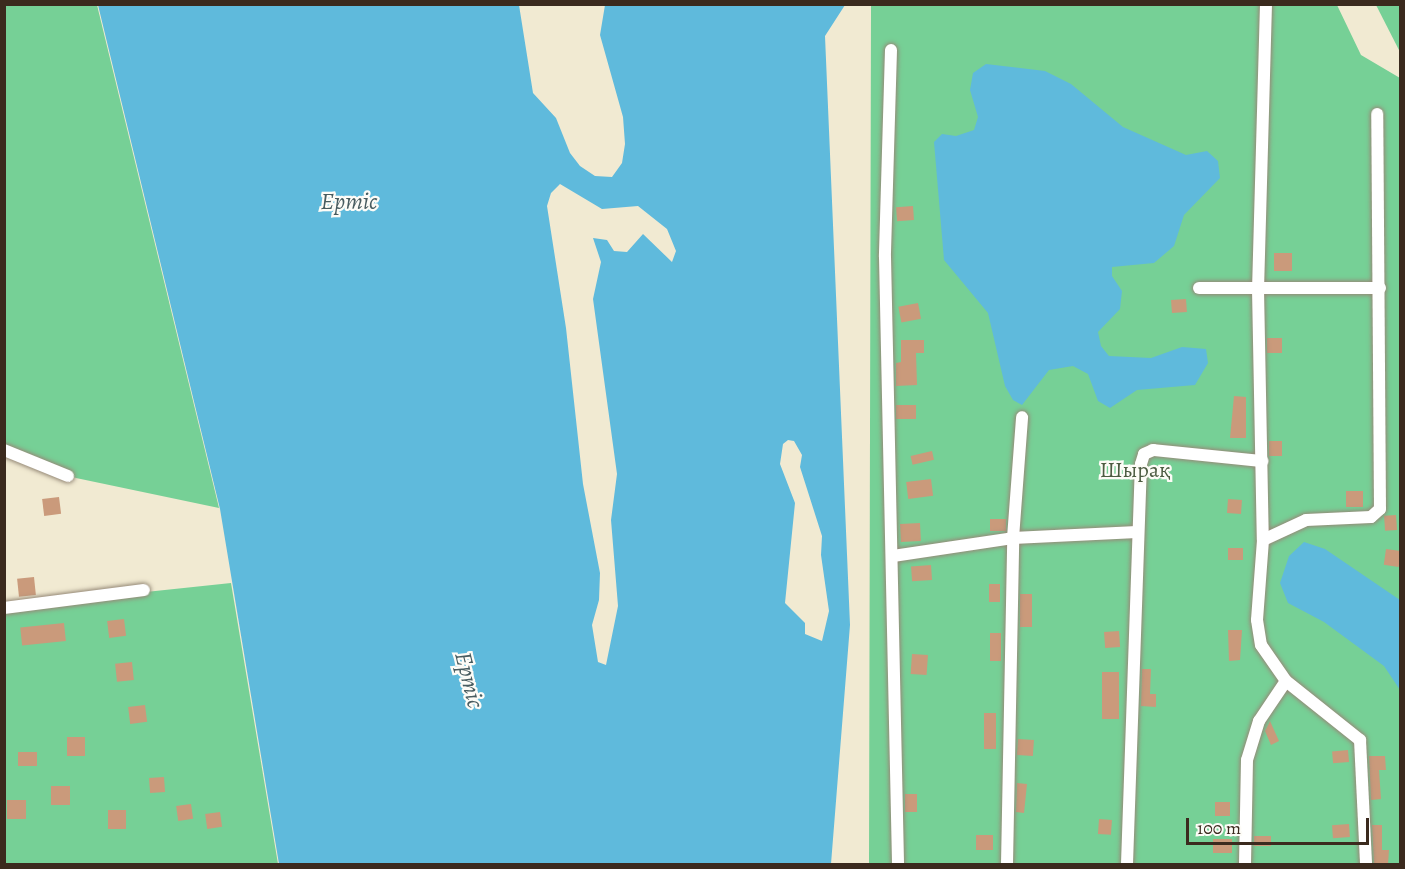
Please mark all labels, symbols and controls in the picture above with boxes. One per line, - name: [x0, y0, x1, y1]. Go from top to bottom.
- water label: Ертіс: [320, 188, 378, 216]
- park label: Шырақ: [1099, 458, 1171, 484]
- water label: Ертіс: [448, 649, 490, 711]
- scale bar: [1189, 806, 1372, 844]
- text: 100 m: [1197, 816, 1241, 840]

